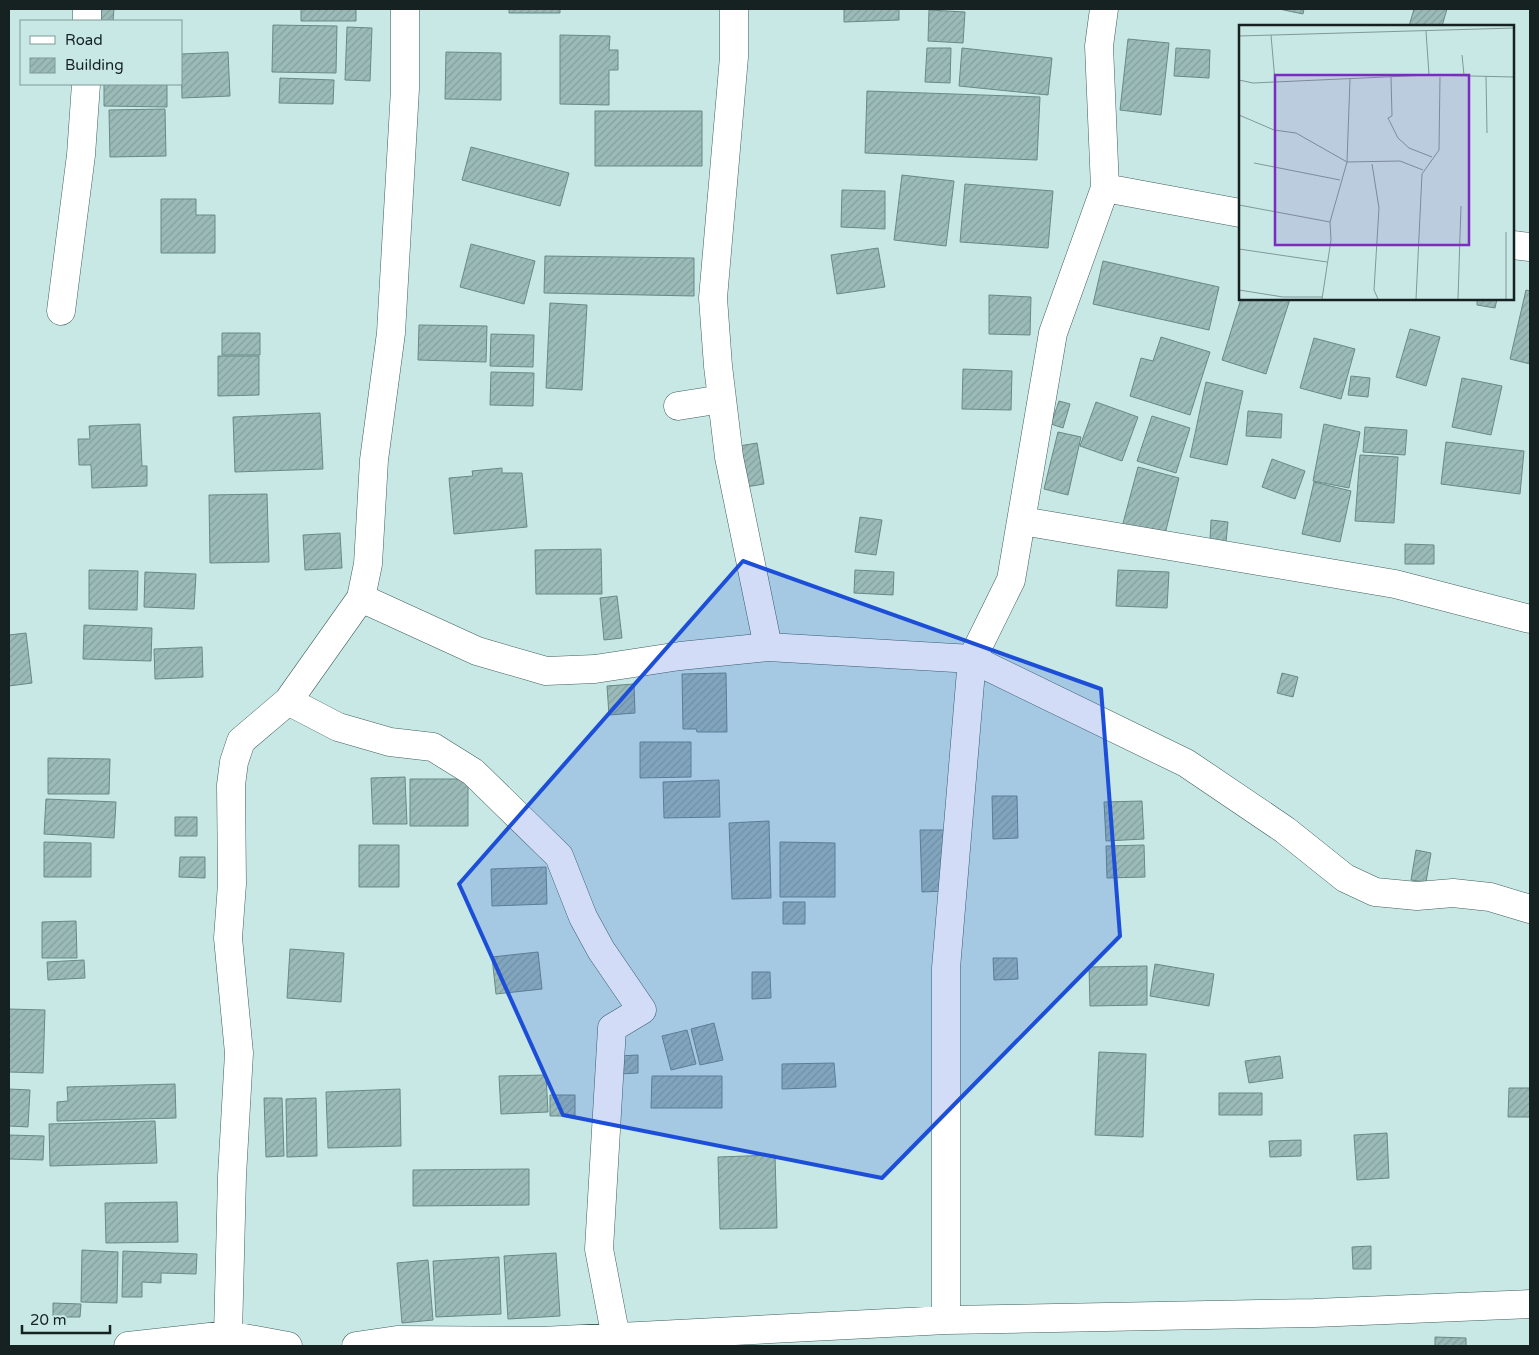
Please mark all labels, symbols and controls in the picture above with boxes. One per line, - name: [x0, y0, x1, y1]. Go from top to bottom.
- legend: [20, 20, 182, 85]
- inset map: [1239, 25, 1514, 300]
- text: Road: [65, 31, 103, 49]
- text: Building: [65, 56, 124, 74]
- scale bar: [22, 1302, 110, 1334]
- text: 20 m: [30, 1311, 67, 1329]

